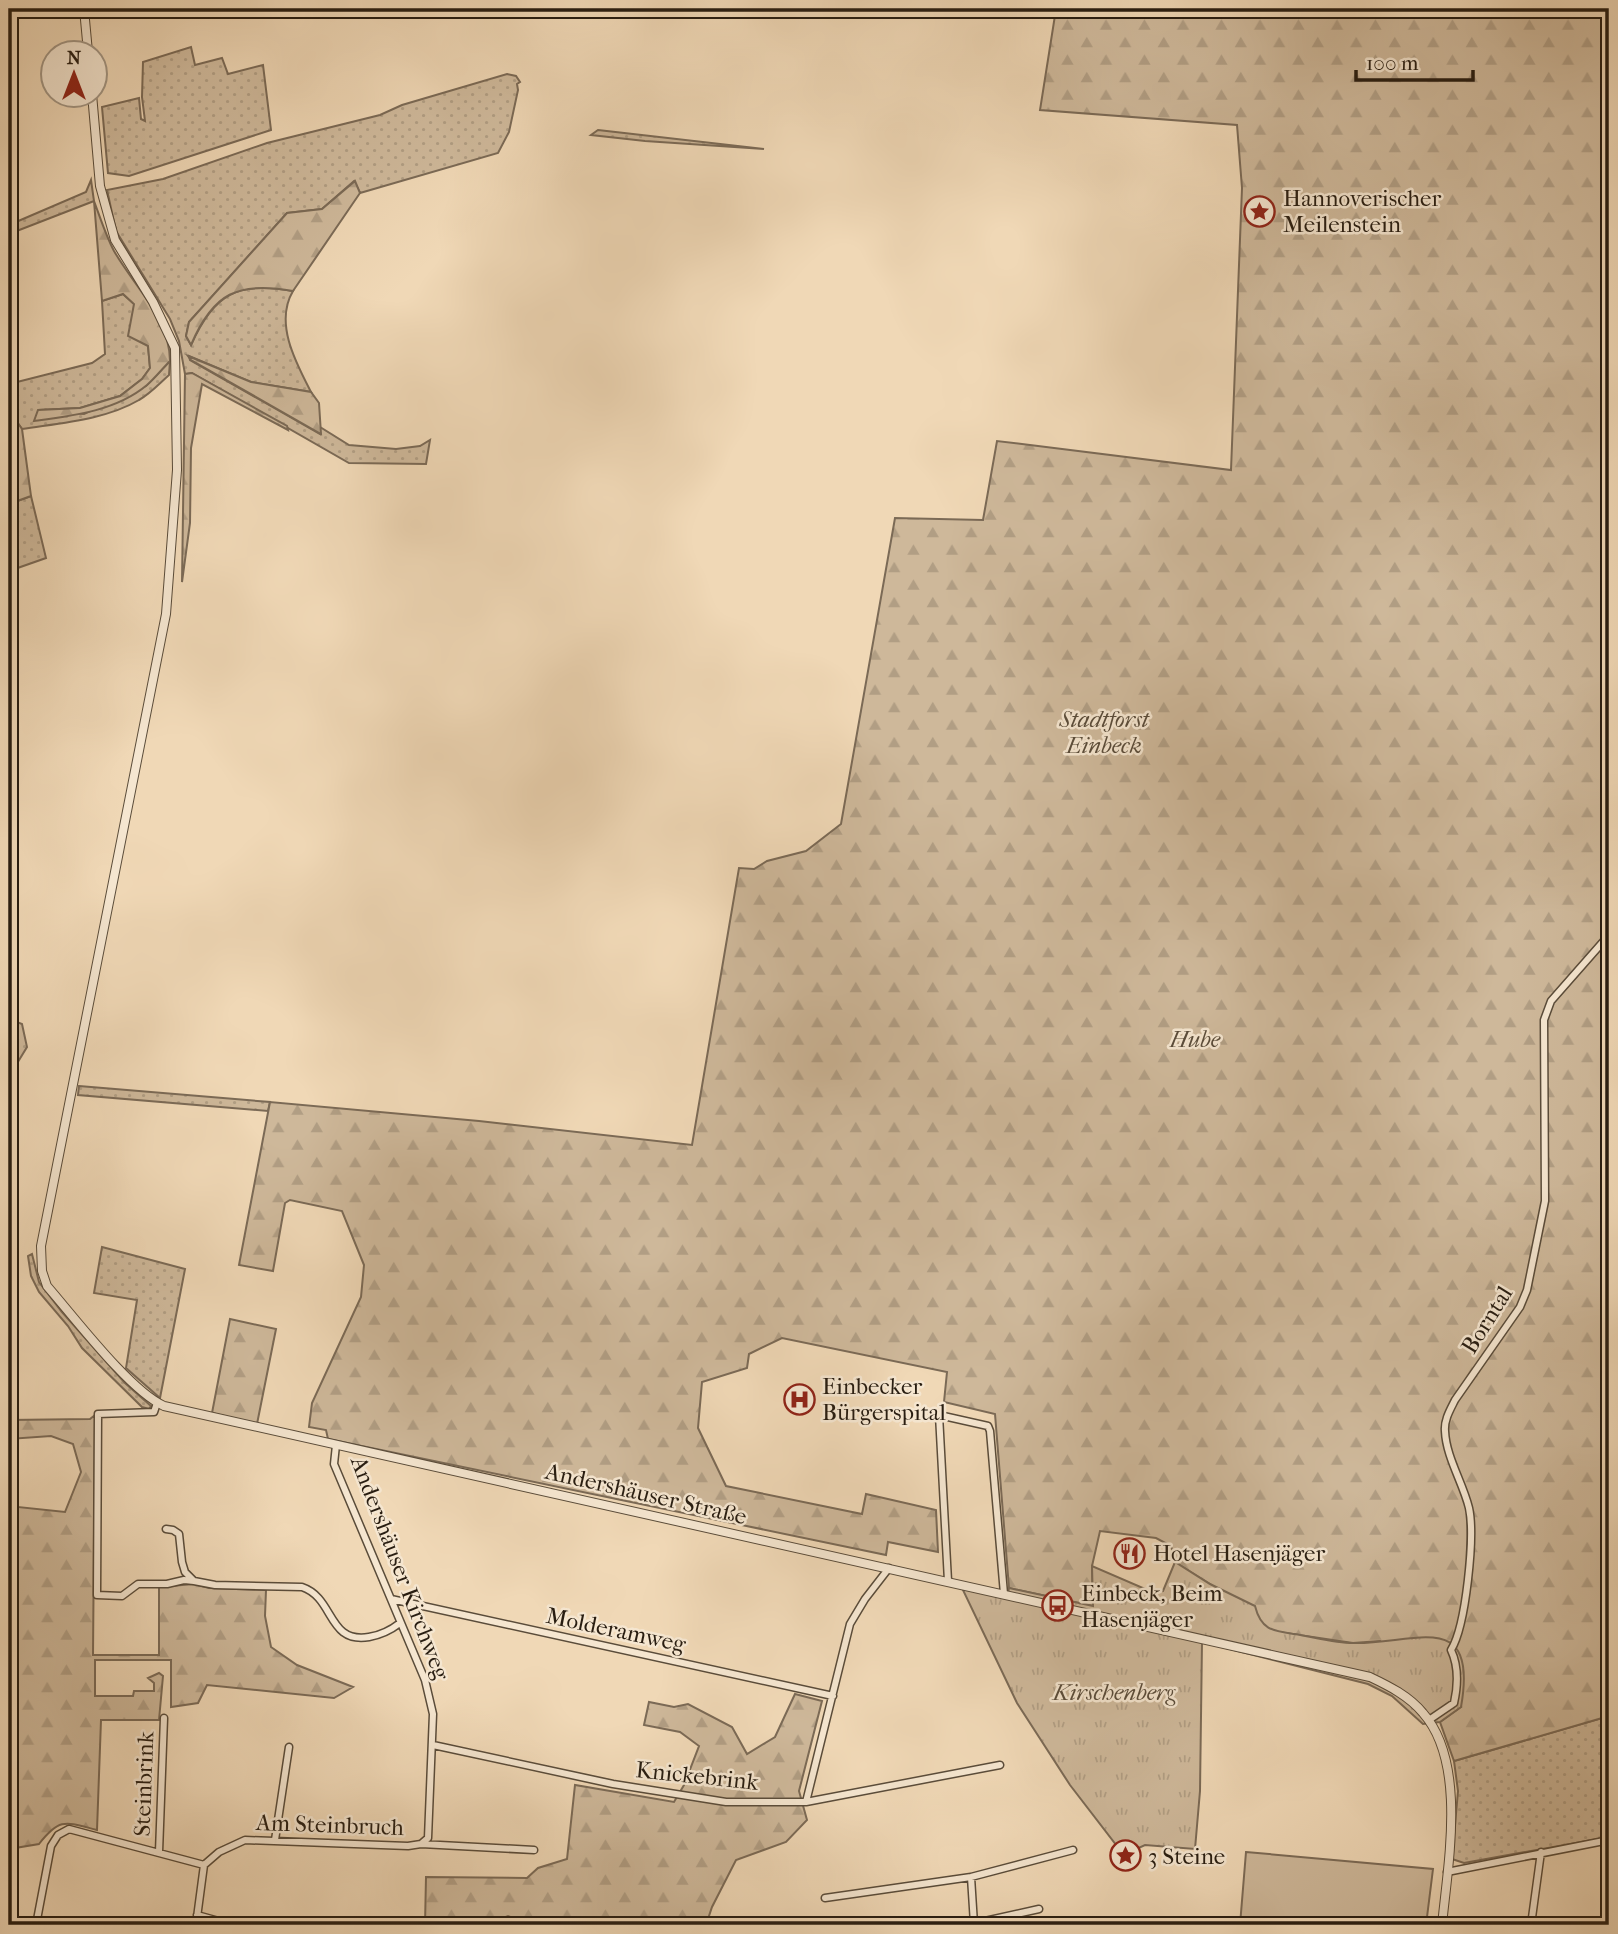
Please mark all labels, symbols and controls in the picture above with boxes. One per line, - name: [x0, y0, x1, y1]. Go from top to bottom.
- north arrow: [38, 38, 108, 108]
- scale bar: [1356, 38, 1473, 82]
- text: N: [67, 47, 82, 69]
- text: 100 m: [1366, 51, 1419, 75]
- place label: Hannoverischer Meilenstein: [1283, 185, 1441, 238]
- place icon: Hannoverischer Meilenstein: [1243, 194, 1277, 228]
- park label: Stadtforst Einbeck: [1058, 706, 1151, 759]
- park label: Hube: [1169, 1026, 1221, 1053]
- street label: Borntal: [1456, 1281, 1519, 1359]
- place label: Einbecker Bürgerspital: [822, 1373, 946, 1426]
- hospital icon: Einbecker Bürgerspital: [782, 1382, 816, 1416]
- street label: Andershäuser Kirchweg: [345, 1451, 455, 1684]
- street label: Andershäuser Straße: [542, 1457, 749, 1530]
- restaurant icon: Hotel Hasenjäger: [1113, 1536, 1147, 1570]
- place label: Hotel Hasenjäger: [1153, 1540, 1325, 1567]
- place label: Einbeck, Beim Hasenjäger: [1081, 1580, 1223, 1633]
- bus stop icon: Einbeck, Beim Hasenjäger: [1041, 1589, 1075, 1623]
- street label: Molderamweg: [544, 1602, 689, 1658]
- park label: Kirschenberg: [1051, 1679, 1176, 1706]
- street label: Steinbrink: [129, 1730, 159, 1837]
- street label: Knickebrink: [634, 1756, 761, 1796]
- street label: Am Steinbruch: [255, 1809, 405, 1841]
- place icon: 3 Steine: [1108, 1839, 1142, 1873]
- place label: 3 Steine: [1148, 1843, 1225, 1870]

